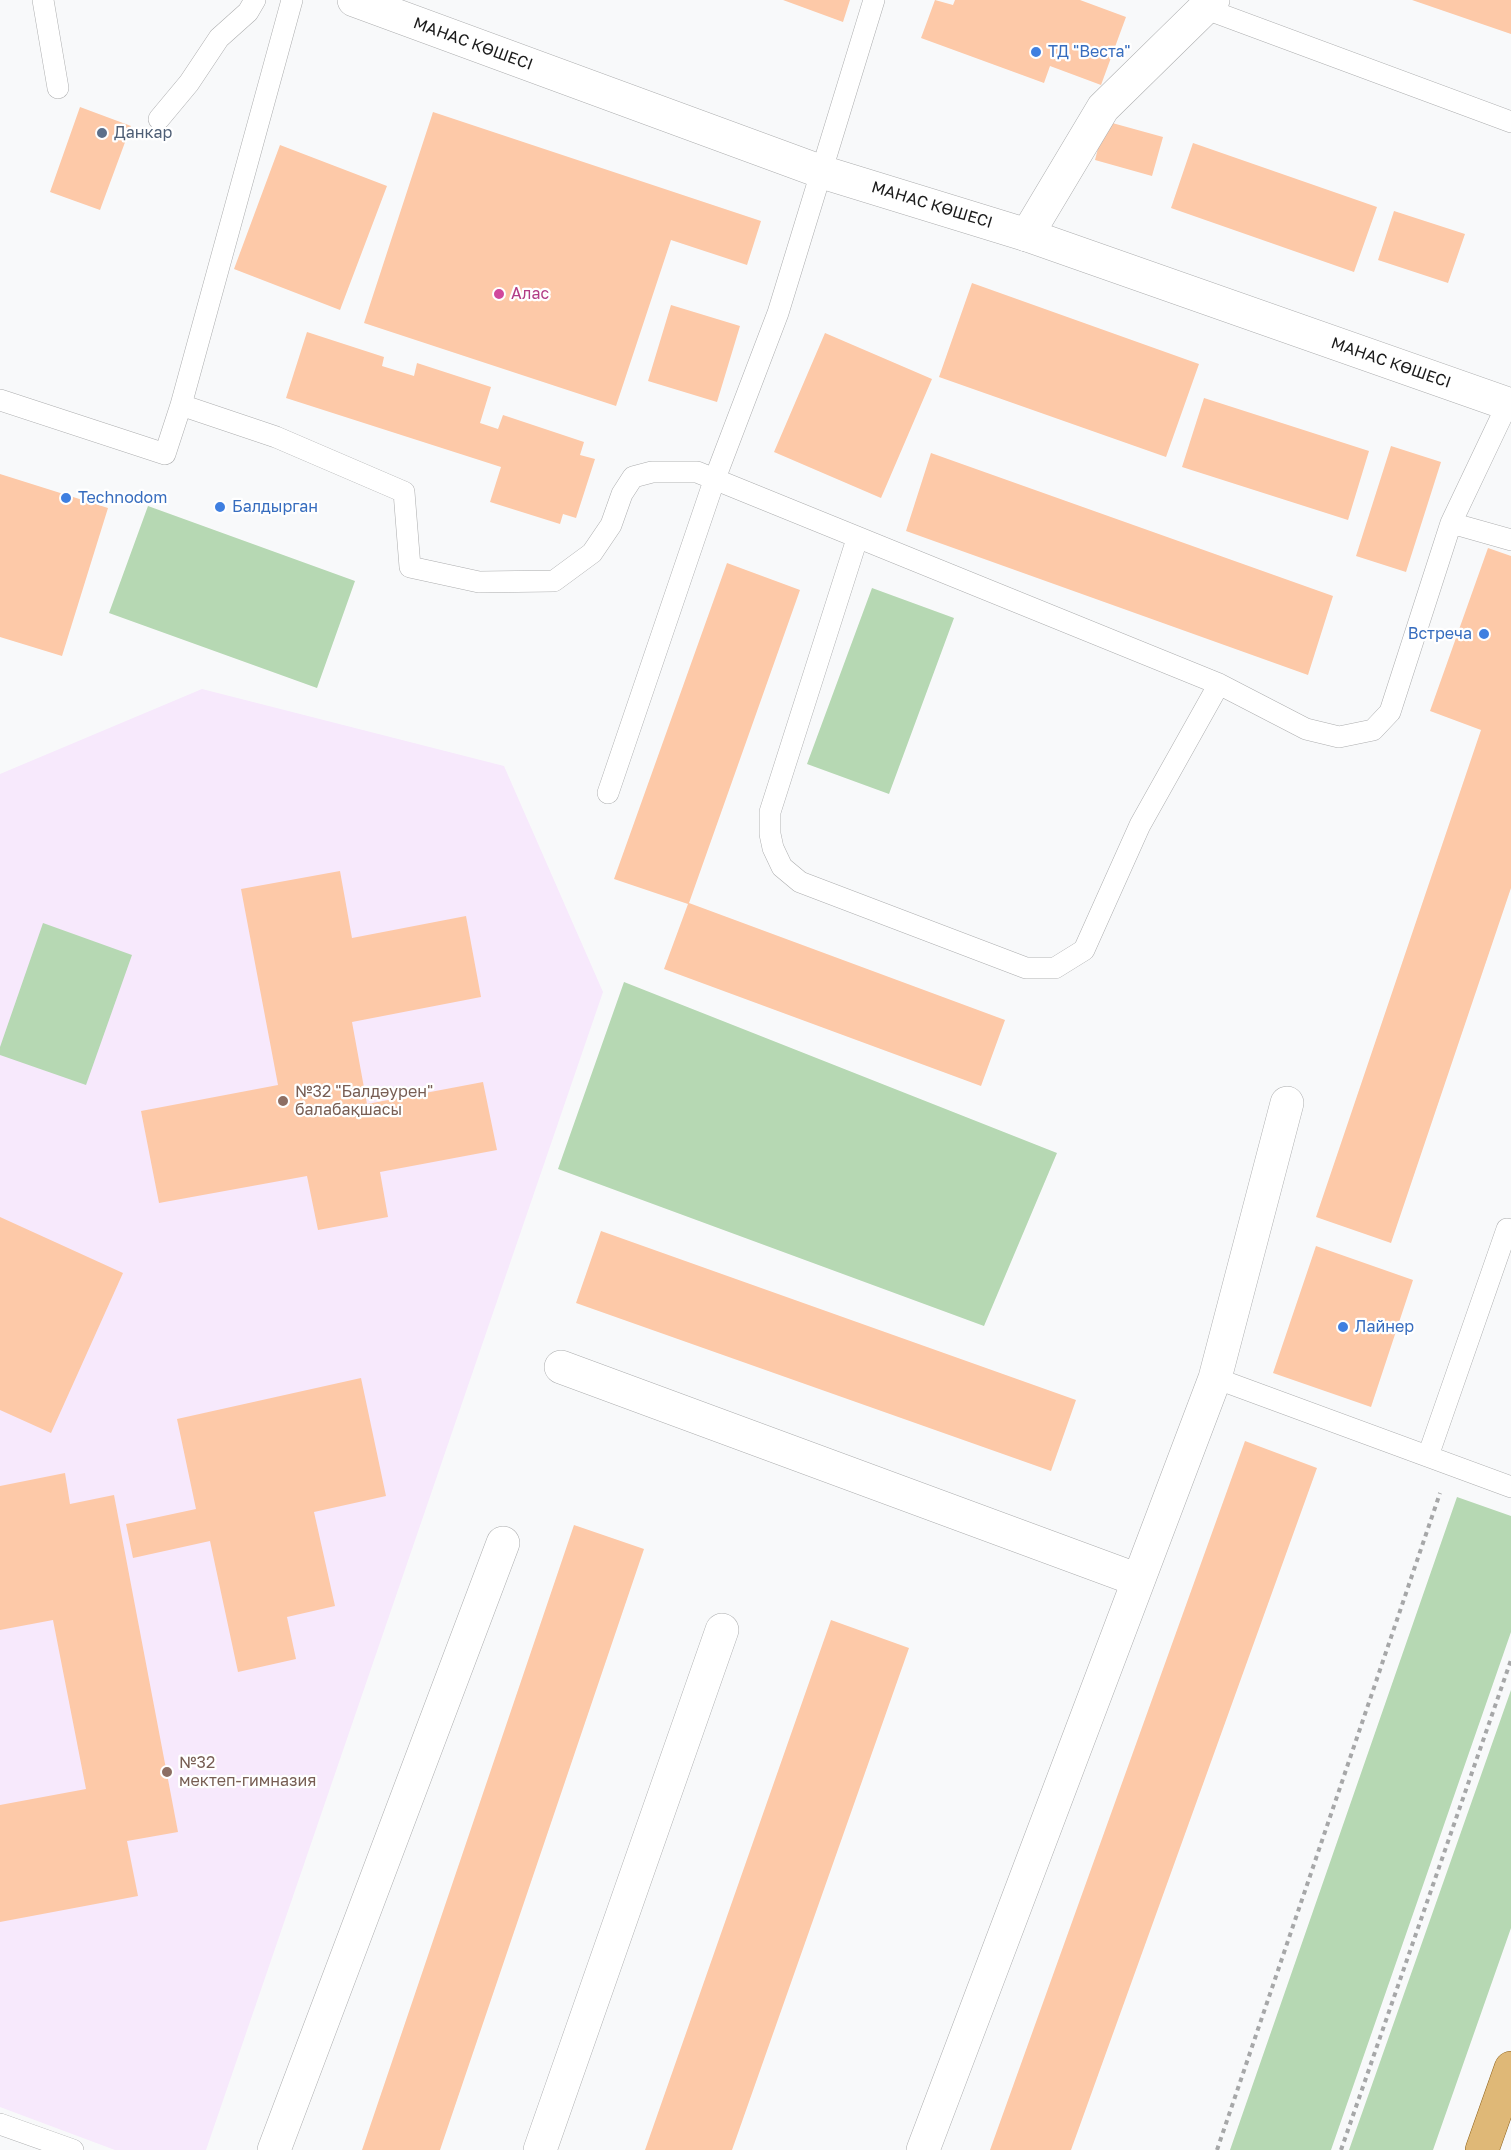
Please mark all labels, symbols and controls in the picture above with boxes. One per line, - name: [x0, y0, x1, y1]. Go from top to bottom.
- street label: МАНАС КӨШЕСІ: [411, 13, 535, 75]
- place label: ТД "Веста": [1048, 42, 1131, 62]
- marker: ТД "Веста": [1029, 45, 1043, 59]
- place label: Данкар: [114, 123, 172, 143]
- marker: Данкар: [95, 126, 109, 140]
- street label: МАНАС КӨШЕСІ: [869, 177, 995, 233]
- place label: Алас: [511, 284, 549, 304]
- marker: Алас: [492, 287, 506, 301]
- street label: МАНАС КӨШЕСІ: [1328, 333, 1454, 393]
- place label: Technodom: [78, 488, 167, 508]
- marker: Technodom: [59, 491, 73, 505]
- place label: Балдырган: [232, 497, 318, 517]
- marker: Балдырган: [213, 500, 227, 514]
- place label: Встреча: [1408, 624, 1472, 644]
- marker: Встреча: [1477, 627, 1491, 641]
- place label: №32 "Балдәурен" балабақшасы: [295, 1082, 433, 1120]
- marker: №32 "Балдәурен" балабақшасы: [276, 1094, 290, 1108]
- place label: Лайнер: [1355, 1317, 1414, 1337]
- marker: Лайнер: [1336, 1320, 1350, 1334]
- place label: №32 мектеп-гимназия: [179, 1753, 316, 1791]
- marker: №32 мектеп-гимназия: [160, 1765, 174, 1779]

